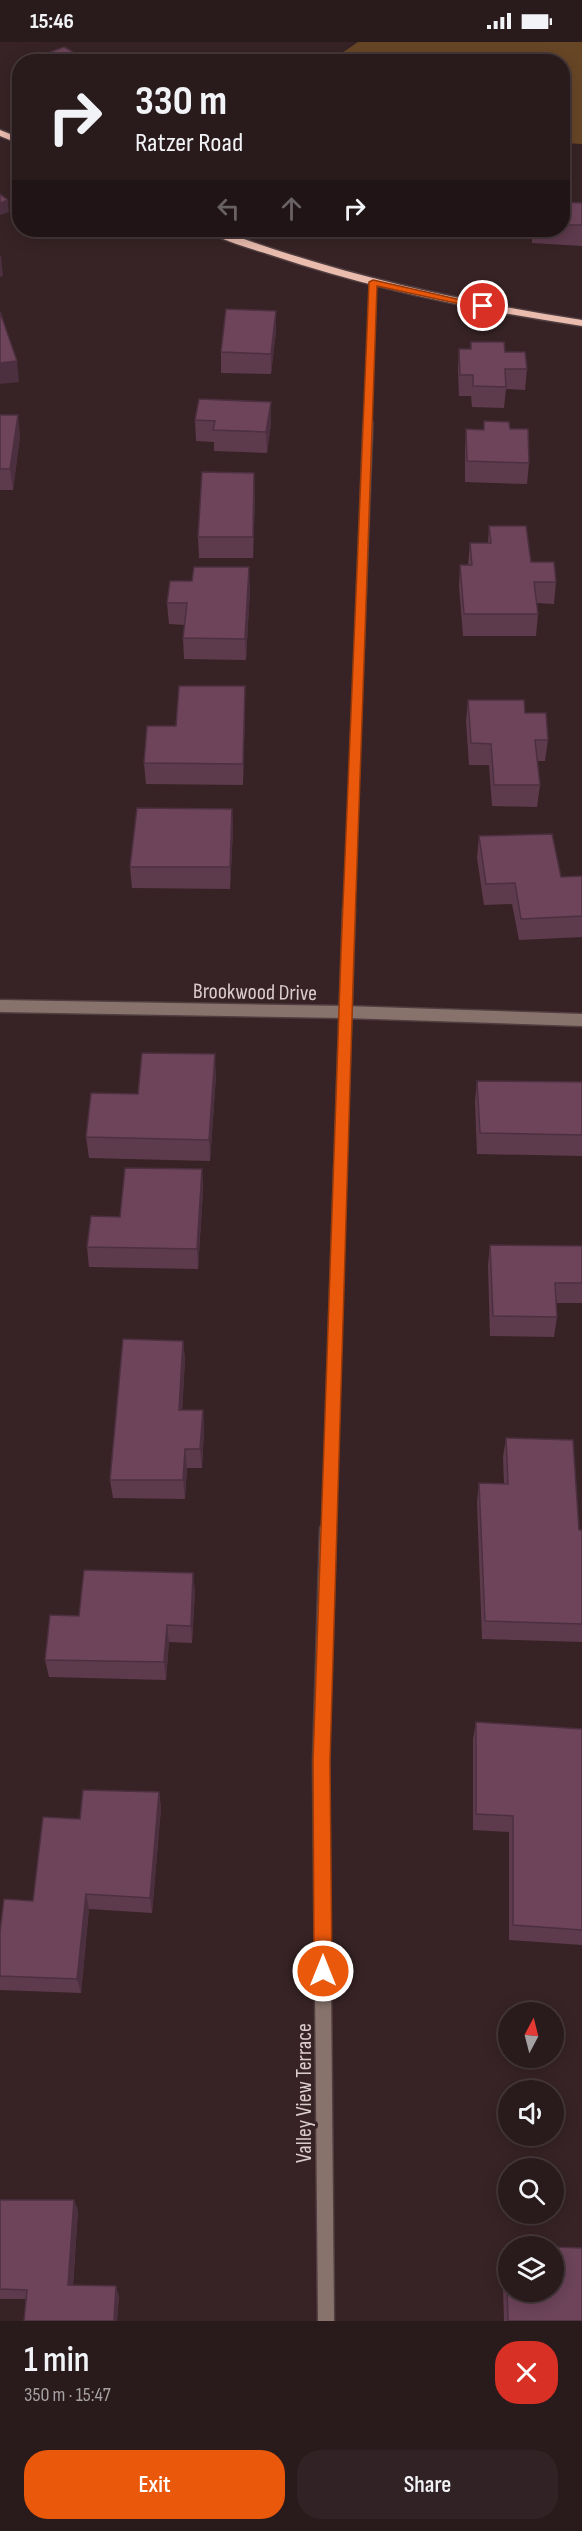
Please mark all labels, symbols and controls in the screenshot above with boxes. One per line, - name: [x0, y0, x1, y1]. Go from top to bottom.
- text: 15:46: [30, 8, 74, 35]
- text: 330 m: [135, 76, 227, 127]
- icon: right: [36, 78, 114, 156]
- text: Ratzer Road: [135, 127, 243, 159]
- icon: left: [212, 192, 245, 225]
- icon: ahead: [275, 192, 308, 225]
- icon: right: [338, 192, 371, 225]
- pin: [457, 280, 508, 331]
- icon: arrive: [466, 289, 499, 322]
- street label: Brookwood Drive: [193, 978, 317, 1007]
- position arrow: [291, 1939, 355, 2003]
- north arrow: [498, 2002, 564, 2068]
- map controls: [498, 2002, 564, 2302]
- street label: Valley View Terrace: [291, 2023, 318, 2163]
- button: sound: [498, 2080, 564, 2146]
- button: search: [498, 2158, 564, 2224]
- button: layers: [498, 2236, 564, 2302]
- text: 1 min: [24, 2339, 89, 2382]
- button: close: [495, 2341, 558, 2404]
- text: 350 m · 15:47: [24, 2383, 111, 2407]
- button: Exit: [24, 2450, 285, 2519]
- button: Share: [297, 2450, 558, 2519]

